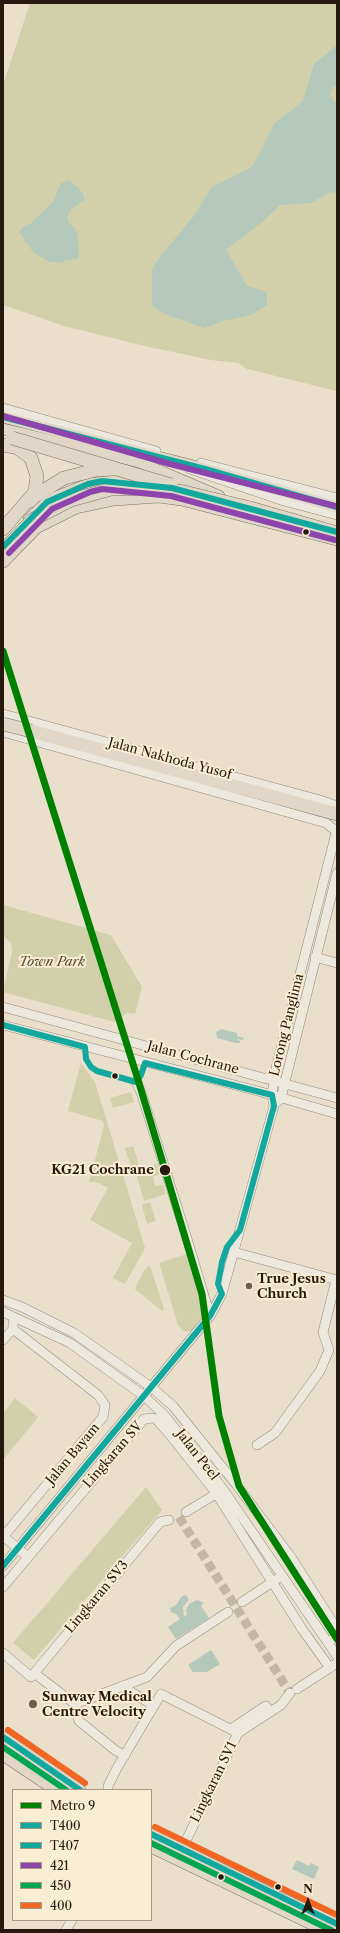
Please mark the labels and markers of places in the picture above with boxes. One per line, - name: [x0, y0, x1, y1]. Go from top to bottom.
- unlabelled marker: [301, 527, 311, 537]
- unlabelled marker: [110, 1071, 120, 1081]
- place label: KG21 Cochrane: [51, 1162, 154, 1178]
- marker: KG21 Cochrane: [158, 1163, 172, 1177]
- place label: True Jesus Church: [257, 1271, 326, 1302]
- marker: True Jesus Church: [244, 1281, 254, 1291]
- place label: Sunway Medical Centre Velocity: [42, 1689, 152, 1720]
- marker: Sunway Medical Centre Velocity: [27, 1698, 39, 1710]
- unlabelled marker: [216, 1872, 226, 1882]
- unlabelled marker: [273, 1882, 283, 1892]

